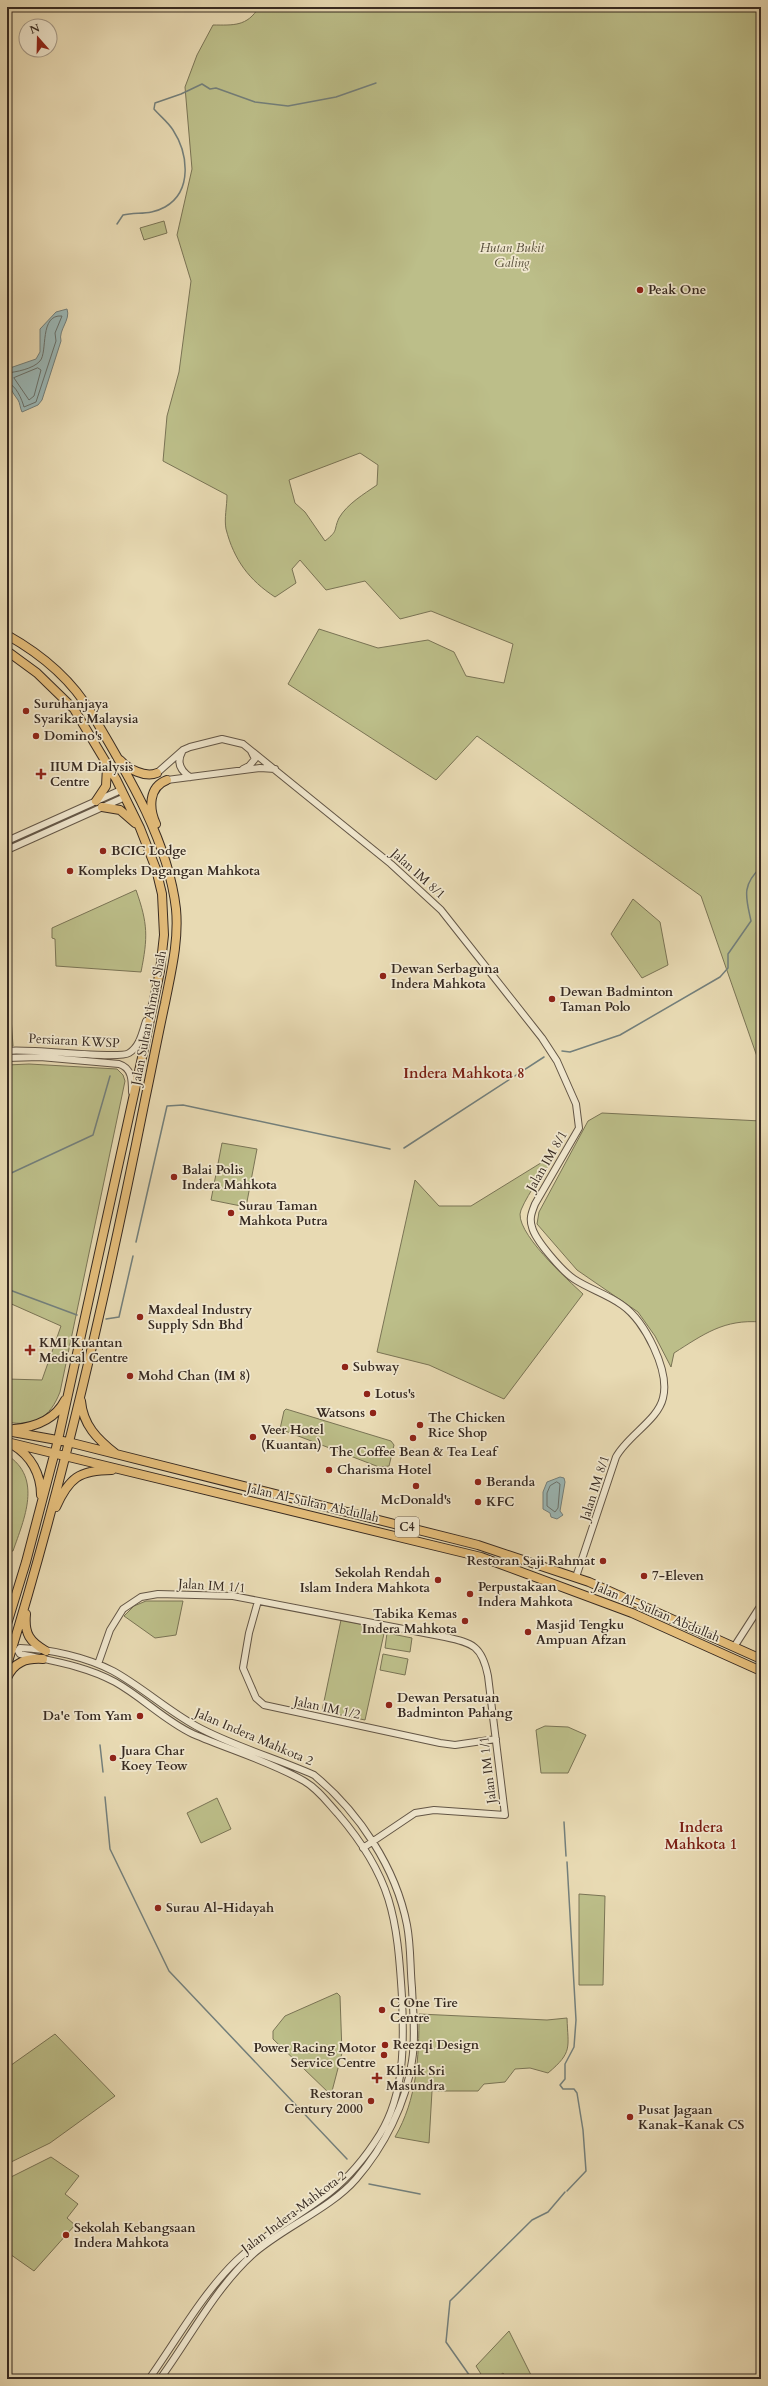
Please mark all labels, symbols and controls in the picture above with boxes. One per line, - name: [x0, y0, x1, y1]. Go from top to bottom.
- north arrow: [18, 18, 58, 58]
- text: N: [28, 20, 42, 38]
- park label: Hutan Bukit Galing: [480, 239, 545, 272]
- place label: Peak One: [648, 281, 706, 299]
- marker: Peak One: [635, 285, 645, 295]
- place label: Suruhanjaya Syarikat Malaysia: [34, 695, 139, 728]
- marker: Suruhanjaya Syarikat Malaysia: [21, 706, 31, 716]
- place label: Domino's: [44, 727, 102, 745]
- marker: Domino's: [31, 731, 41, 741]
- place label: IIUM Dialysis Centre: [50, 758, 134, 791]
- marker: IIUM Dialysis Centre: [35, 768, 47, 780]
- place label: BCIC Lodge: [111, 842, 187, 860]
- street label: Jalan IM 8/1: [385, 843, 449, 903]
- marker: BCIC Lodge: [98, 846, 108, 856]
- place label: Kompleks Dagangan Mahkota: [78, 862, 261, 880]
- marker: Kompleks Dagangan Mahkota: [65, 866, 75, 876]
- street label: Jalan Sultan Ahmad Shah: [127, 949, 171, 1089]
- place label: Dewan Serbaguna Indera Mahkota: [391, 960, 500, 993]
- marker: Dewan Serbaguna Indera Mahkota: [378, 971, 388, 981]
- place label: Dewan Badminton Taman Polo: [560, 983, 674, 1016]
- marker: Dewan Badminton Taman Polo: [547, 994, 557, 1004]
- street label: Persiaran KWSP: [28, 1030, 120, 1052]
- district label: Indera Mahkota 8: [403, 1063, 525, 1083]
- street label: Jalan IM 8/1: [521, 1127, 572, 1196]
- place label: Balai Polis Indera Mahkota: [182, 1161, 278, 1194]
- marker: Balai Polis Indera Mahkota: [169, 1172, 179, 1182]
- place label: Surau Taman Mahkota Putra: [239, 1197, 328, 1230]
- marker: Surau Taman Mahkota Putra: [226, 1208, 236, 1218]
- place label: Maxdeal Industry Supply Sdn Bhd: [148, 1301, 253, 1334]
- marker: Maxdeal Industry Supply Sdn Bhd: [135, 1312, 145, 1322]
- place label: KMI Kuantan Medical Centre: [39, 1334, 128, 1367]
- marker: KMI Kuantan Medical Centre: [24, 1344, 36, 1356]
- place label: Subway: [353, 1358, 400, 1376]
- marker: Subway: [340, 1362, 350, 1372]
- place label: Mohd Chan (IM 8): [138, 1367, 250, 1385]
- marker: Mohd Chan (IM 8): [125, 1371, 135, 1381]
- place label: Lotus's: [375, 1385, 415, 1403]
- marker: Lotus's: [362, 1389, 372, 1399]
- place label: Watsons: [315, 1404, 365, 1422]
- marker: Watsons: [368, 1408, 378, 1418]
- place label: The Chicken Rice Shop: [428, 1409, 506, 1442]
- marker: The Chicken Rice Shop: [415, 1420, 425, 1430]
- place label: Veer Hotel (Kuantan): [261, 1421, 324, 1454]
- marker: Veer Hotel (Kuantan): [248, 1432, 258, 1442]
- marker: The Coffee Bean & Tea Leaf: [408, 1433, 418, 1443]
- place label: The Coffee Bean & Tea Leaf: [329, 1443, 499, 1461]
- street label: Jalan IM 8/1: [575, 1453, 614, 1525]
- place label: Charisma Hotel: [337, 1461, 432, 1479]
- marker: Charisma Hotel: [324, 1465, 334, 1475]
- place label: Beranda: [486, 1473, 536, 1491]
- marker: Beranda: [473, 1477, 483, 1487]
- street label: Jalan Al-Sultan Abdullah: [243, 1479, 381, 1527]
- marker: McDonald's: [411, 1481, 421, 1491]
- place label: McDonald's: [381, 1491, 451, 1509]
- place label: KFC: [486, 1493, 514, 1511]
- marker: KFC: [473, 1497, 483, 1507]
- road number: C4: [395, 1517, 419, 1537]
- place label: Restoran Saji Rahmat: [467, 1552, 595, 1570]
- marker: Restoran Saji Rahmat: [598, 1556, 608, 1566]
- place label: Sekolah Rendah Islam Indera Mahkota: [300, 1564, 431, 1597]
- place label: 7-Eleven: [652, 1567, 704, 1585]
- marker: 7-Eleven: [639, 1571, 649, 1581]
- street label: Jalan IM 1/1: [176, 1575, 246, 1597]
- marker: Sekolah Rendah Islam Indera Mahkota: [433, 1575, 443, 1585]
- street label: Jalan Al-Sultan Abdullah: [589, 1576, 723, 1647]
- place label: Perpustakaan Indera Mahkota: [478, 1578, 574, 1611]
- marker: Perpustakaan Indera Mahkota: [465, 1589, 475, 1599]
- place label: Tabika Kemas Indera Mahkota: [362, 1605, 458, 1638]
- marker: Tabika Kemas Indera Mahkota: [460, 1616, 470, 1626]
- place label: Masjid Tengku Ampuan Afzan: [536, 1616, 627, 1649]
- marker: Masjid Tengku Ampuan Afzan: [523, 1627, 533, 1637]
- place label: Dewan Persatuan Badminton Pahang: [397, 1689, 513, 1722]
- street label: Jalan IM 1/2: [290, 1692, 362, 1724]
- marker: Dewan Persatuan Badminton Pahang: [384, 1700, 394, 1710]
- street label: Jalan Indera Mahkota 2: [190, 1703, 316, 1770]
- place label: Da'e Tom Yam: [43, 1707, 132, 1725]
- marker: Da'e Tom Yam: [135, 1711, 145, 1721]
- street label: Jalan IM 1/1: [475, 1735, 501, 1807]
- place label: Juara Char Koey Teow: [119, 1742, 188, 1775]
- marker: Juara Char Koey Teow: [108, 1753, 118, 1763]
- district label: Indera Mahkota 1: [664, 1817, 738, 1854]
- place label: Surau Al-Hidayah: [166, 1899, 274, 1917]
- marker: Surau Al-Hidayah: [153, 1903, 163, 1913]
- place label: C One Tire Centre: [390, 1994, 458, 2027]
- marker: C One Tire Centre: [377, 2005, 387, 2015]
- place label: Reezqi Design: [393, 2036, 480, 2054]
- place label: Power Racing Motor Service Centre: [253, 2039, 377, 2072]
- marker: Reezqi Design: [380, 2040, 390, 2050]
- marker: Power Racing Motor Service Centre: [379, 2050, 389, 2060]
- place label: Klinik Sri Masundra: [386, 2062, 445, 2095]
- marker: Klinik Sri Masundra: [371, 2072, 383, 2084]
- place label: Restoran Century 2000: [284, 2085, 364, 2118]
- marker: Restoran Century 2000: [366, 2096, 376, 2106]
- place label: Pusat Jagaan Kanak-Kanak CS: [638, 2101, 745, 2134]
- marker: Pusat Jagaan Kanak-Kanak CS: [625, 2112, 635, 2122]
- street label: Jalan Indera Mahkota 2: [236, 2166, 350, 2259]
- place label: Sekolah Kebangsaan Indera Mahkota: [74, 2219, 196, 2252]
- marker: Sekolah Kebangsaan Indera Mahkota: [61, 2230, 71, 2240]

